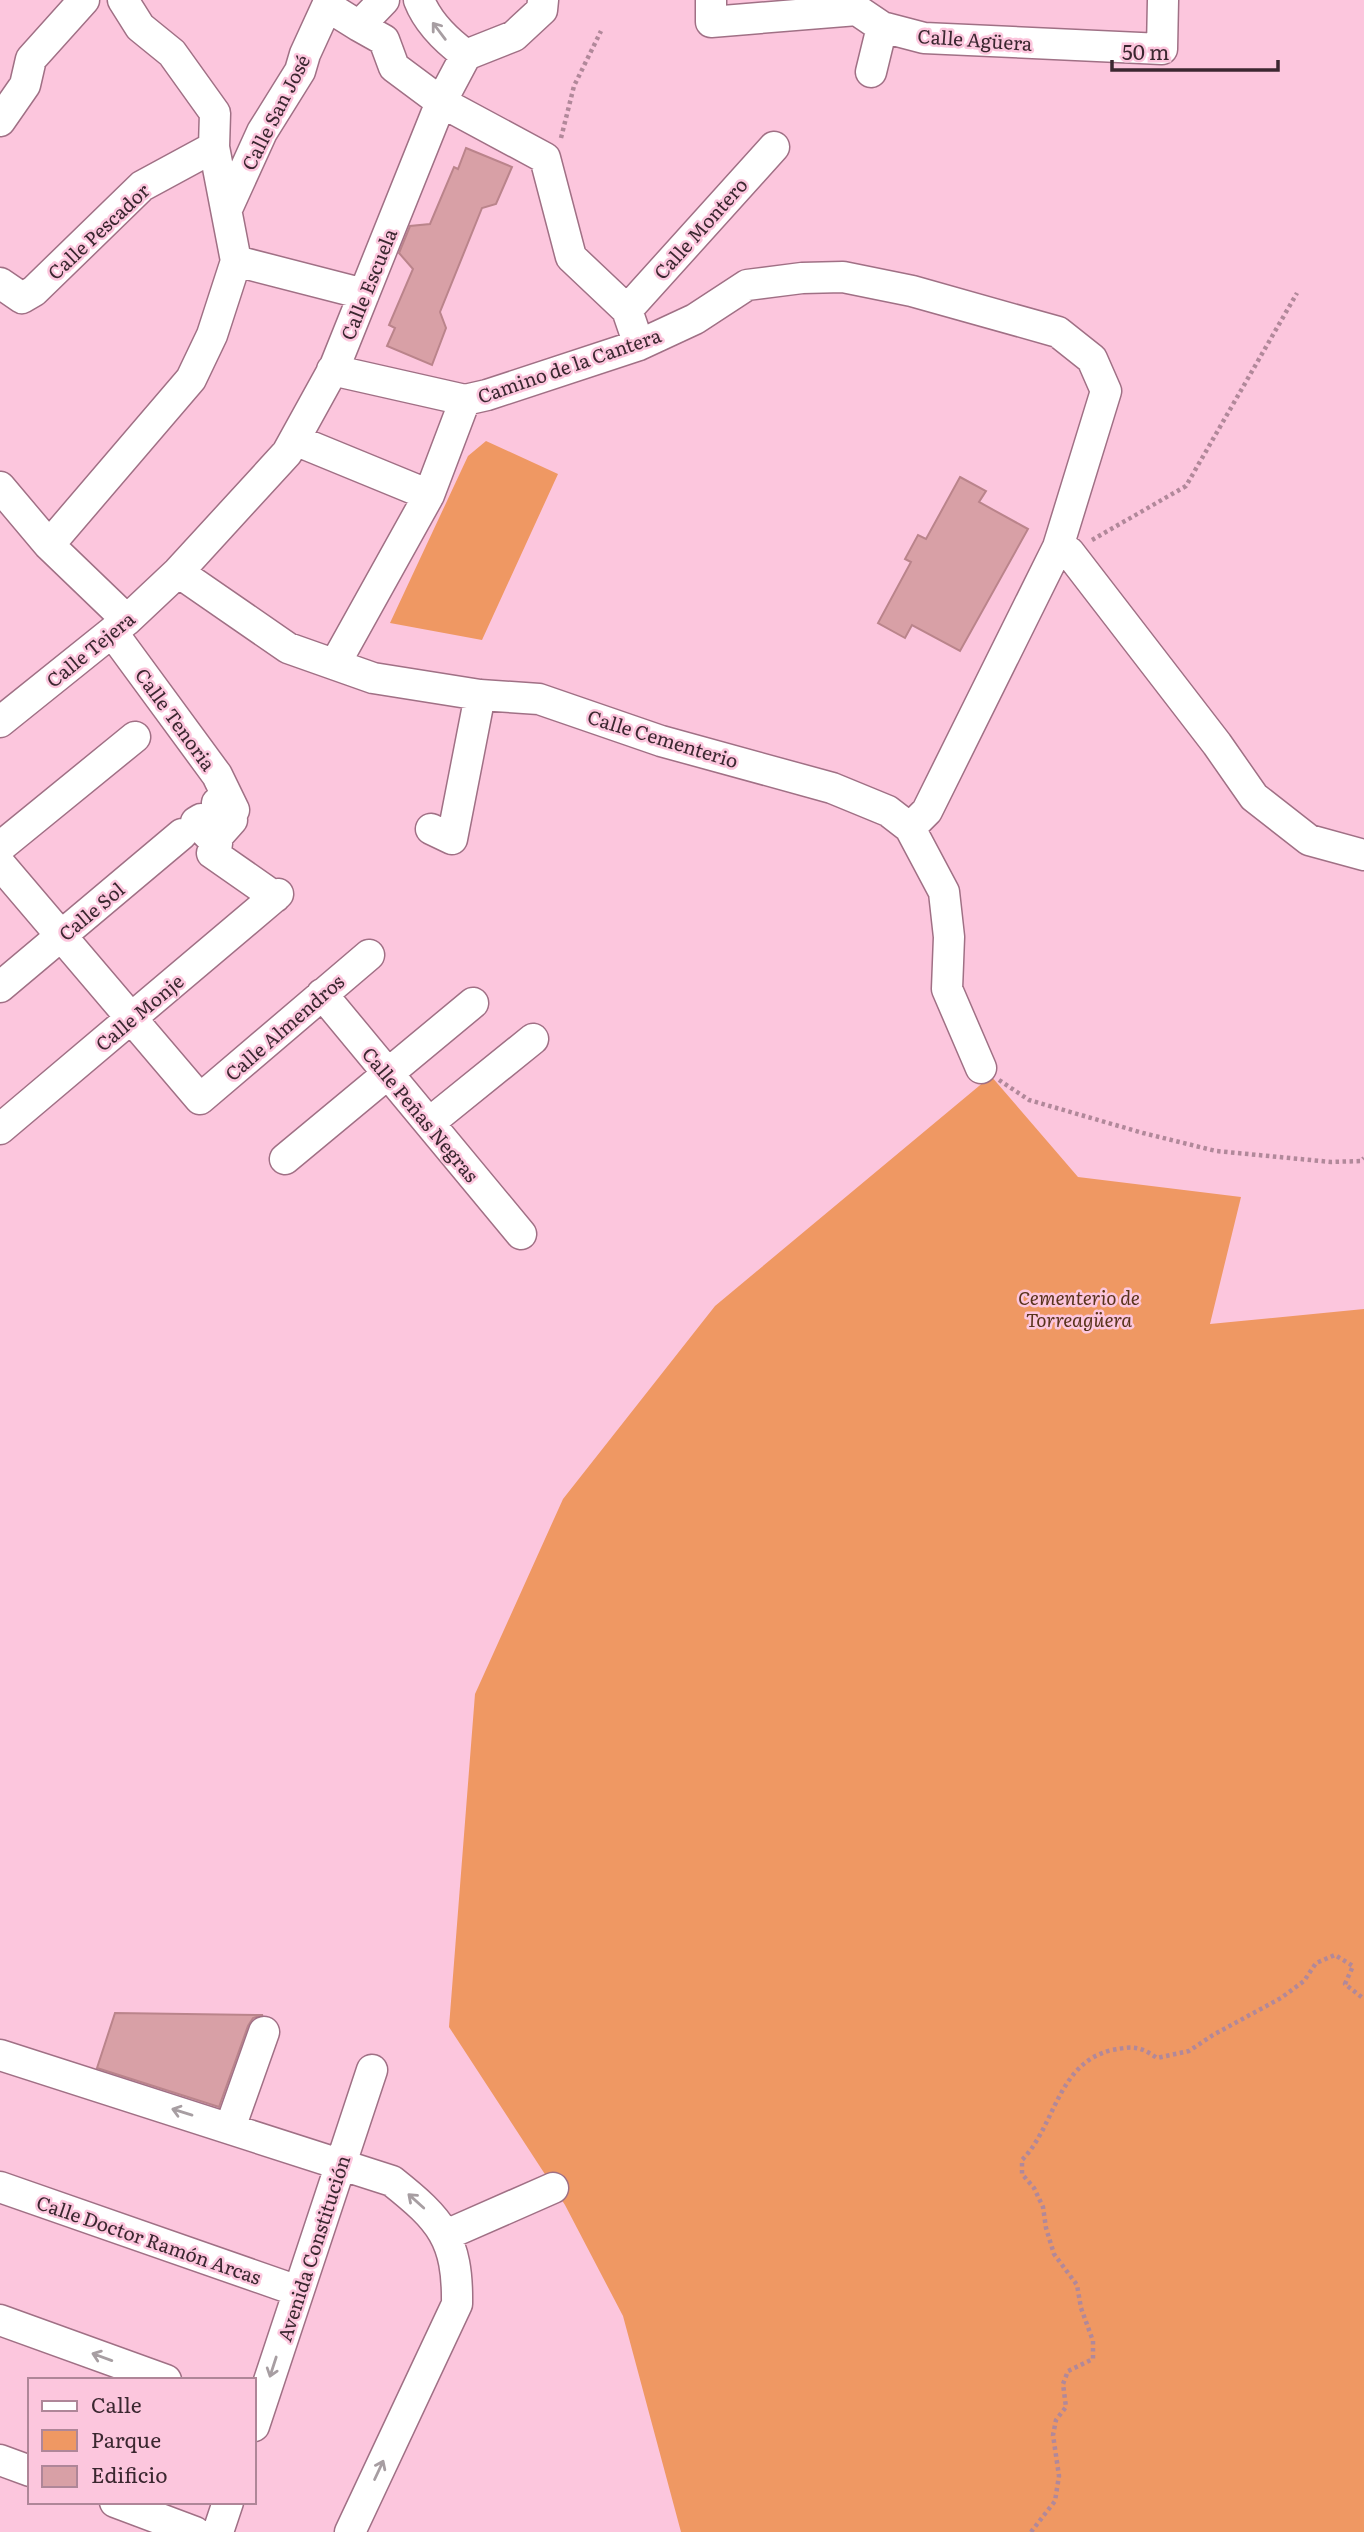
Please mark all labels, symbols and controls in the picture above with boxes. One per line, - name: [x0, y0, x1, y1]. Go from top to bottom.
- street label: Calle Agüera: [917, 21, 1034, 57]
- one-way arrow: [432, 22, 447, 40]
- scale bar: [1112, 28, 1278, 72]
- text: 50 m: [1122, 35, 1169, 66]
- street label: Calle San José: [234, 49, 316, 175]
- street label: Calle Montero: [647, 171, 753, 285]
- street label: Calle Pescador: [41, 176, 155, 286]
- street label: Calle Escuela: [333, 223, 403, 344]
- street label: Camino de la Cantera: [473, 320, 665, 410]
- street label: Calle Tejera: [40, 604, 141, 694]
- street label: Calle Tenoria: [129, 662, 223, 777]
- street label: Calle Cementerio: [584, 702, 742, 774]
- street label: Calle Sol: [52, 875, 130, 947]
- street label: Calle Monje: [89, 967, 189, 1057]
- street label: Calle Almendros: [218, 967, 350, 1087]
- street label: Calle Peñas Negras: [356, 1040, 486, 1188]
- park label: Cementerio de Torreagüera: [1018, 1283, 1140, 1333]
- one-way arrow: [171, 2105, 193, 2118]
- street label: Avenida Constitución: [270, 2151, 356, 2345]
- street label: Calle Doctor Ramón Arcas: [33, 2187, 265, 2291]
- one-way arrow: [407, 2193, 425, 2209]
- one-way arrow: [92, 2349, 114, 2362]
- one-way arrow: [266, 2356, 278, 2378]
- legend: [28, 2378, 256, 2504]
- text: Calle: [91, 2388, 142, 2419]
- text: Parque: [91, 2423, 161, 2454]
- text: Edificio: [91, 2458, 167, 2489]
- one-way arrow: [373, 2460, 386, 2481]

